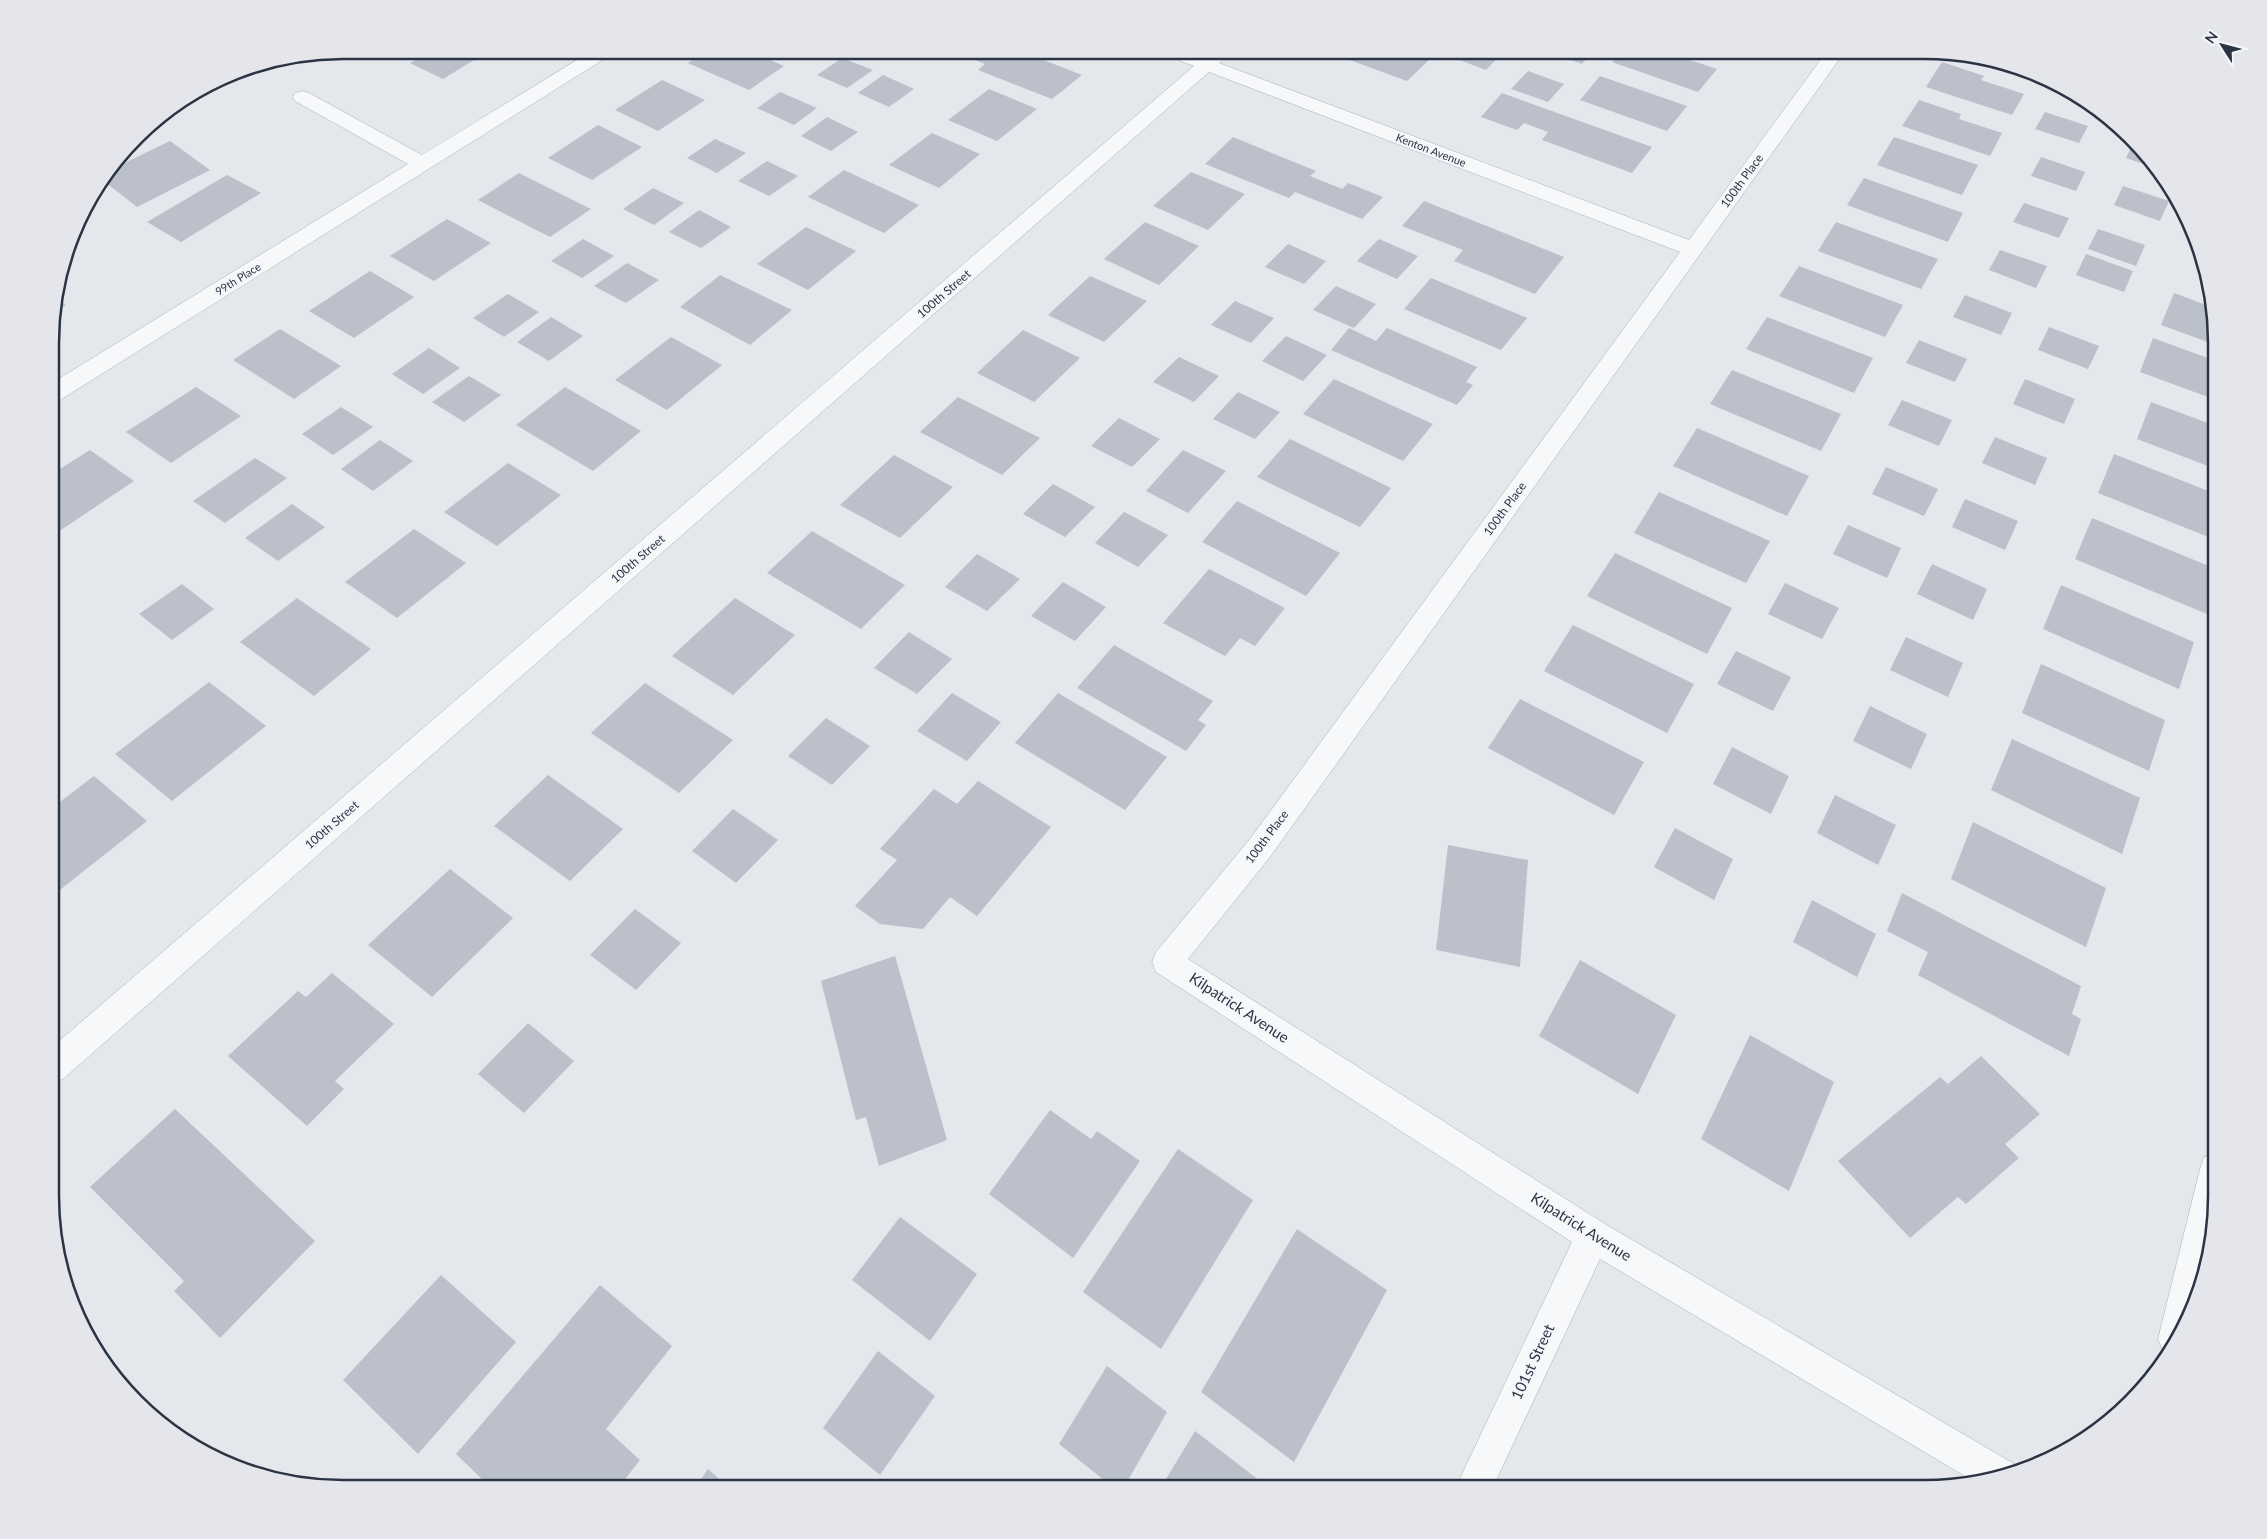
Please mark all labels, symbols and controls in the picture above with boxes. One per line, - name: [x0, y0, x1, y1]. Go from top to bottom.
- north arrow: [2197, 20, 2247, 70]
- text: N: [2201, 28, 2221, 46]
- street label: Kenton Avenue: [1394, 130, 1468, 169]
- street label: 100th Place: [1717, 151, 1766, 211]
- street label: 99th Place: [213, 259, 263, 298]
- street label: 100th Street: [914, 266, 974, 321]
- street label: 100th Place: [1480, 479, 1529, 539]
- street label: 100th Street: [608, 531, 668, 586]
- street label: 100th Street: [302, 797, 362, 852]
- street label: 100th Place: [1242, 807, 1292, 866]
- street label: Kilpatrick Avenue: [1186, 968, 1293, 1046]
- street label: Kilpatrick Avenue: [1528, 1188, 1635, 1264]
- street label: 101st Street: [1507, 1320, 1558, 1402]

